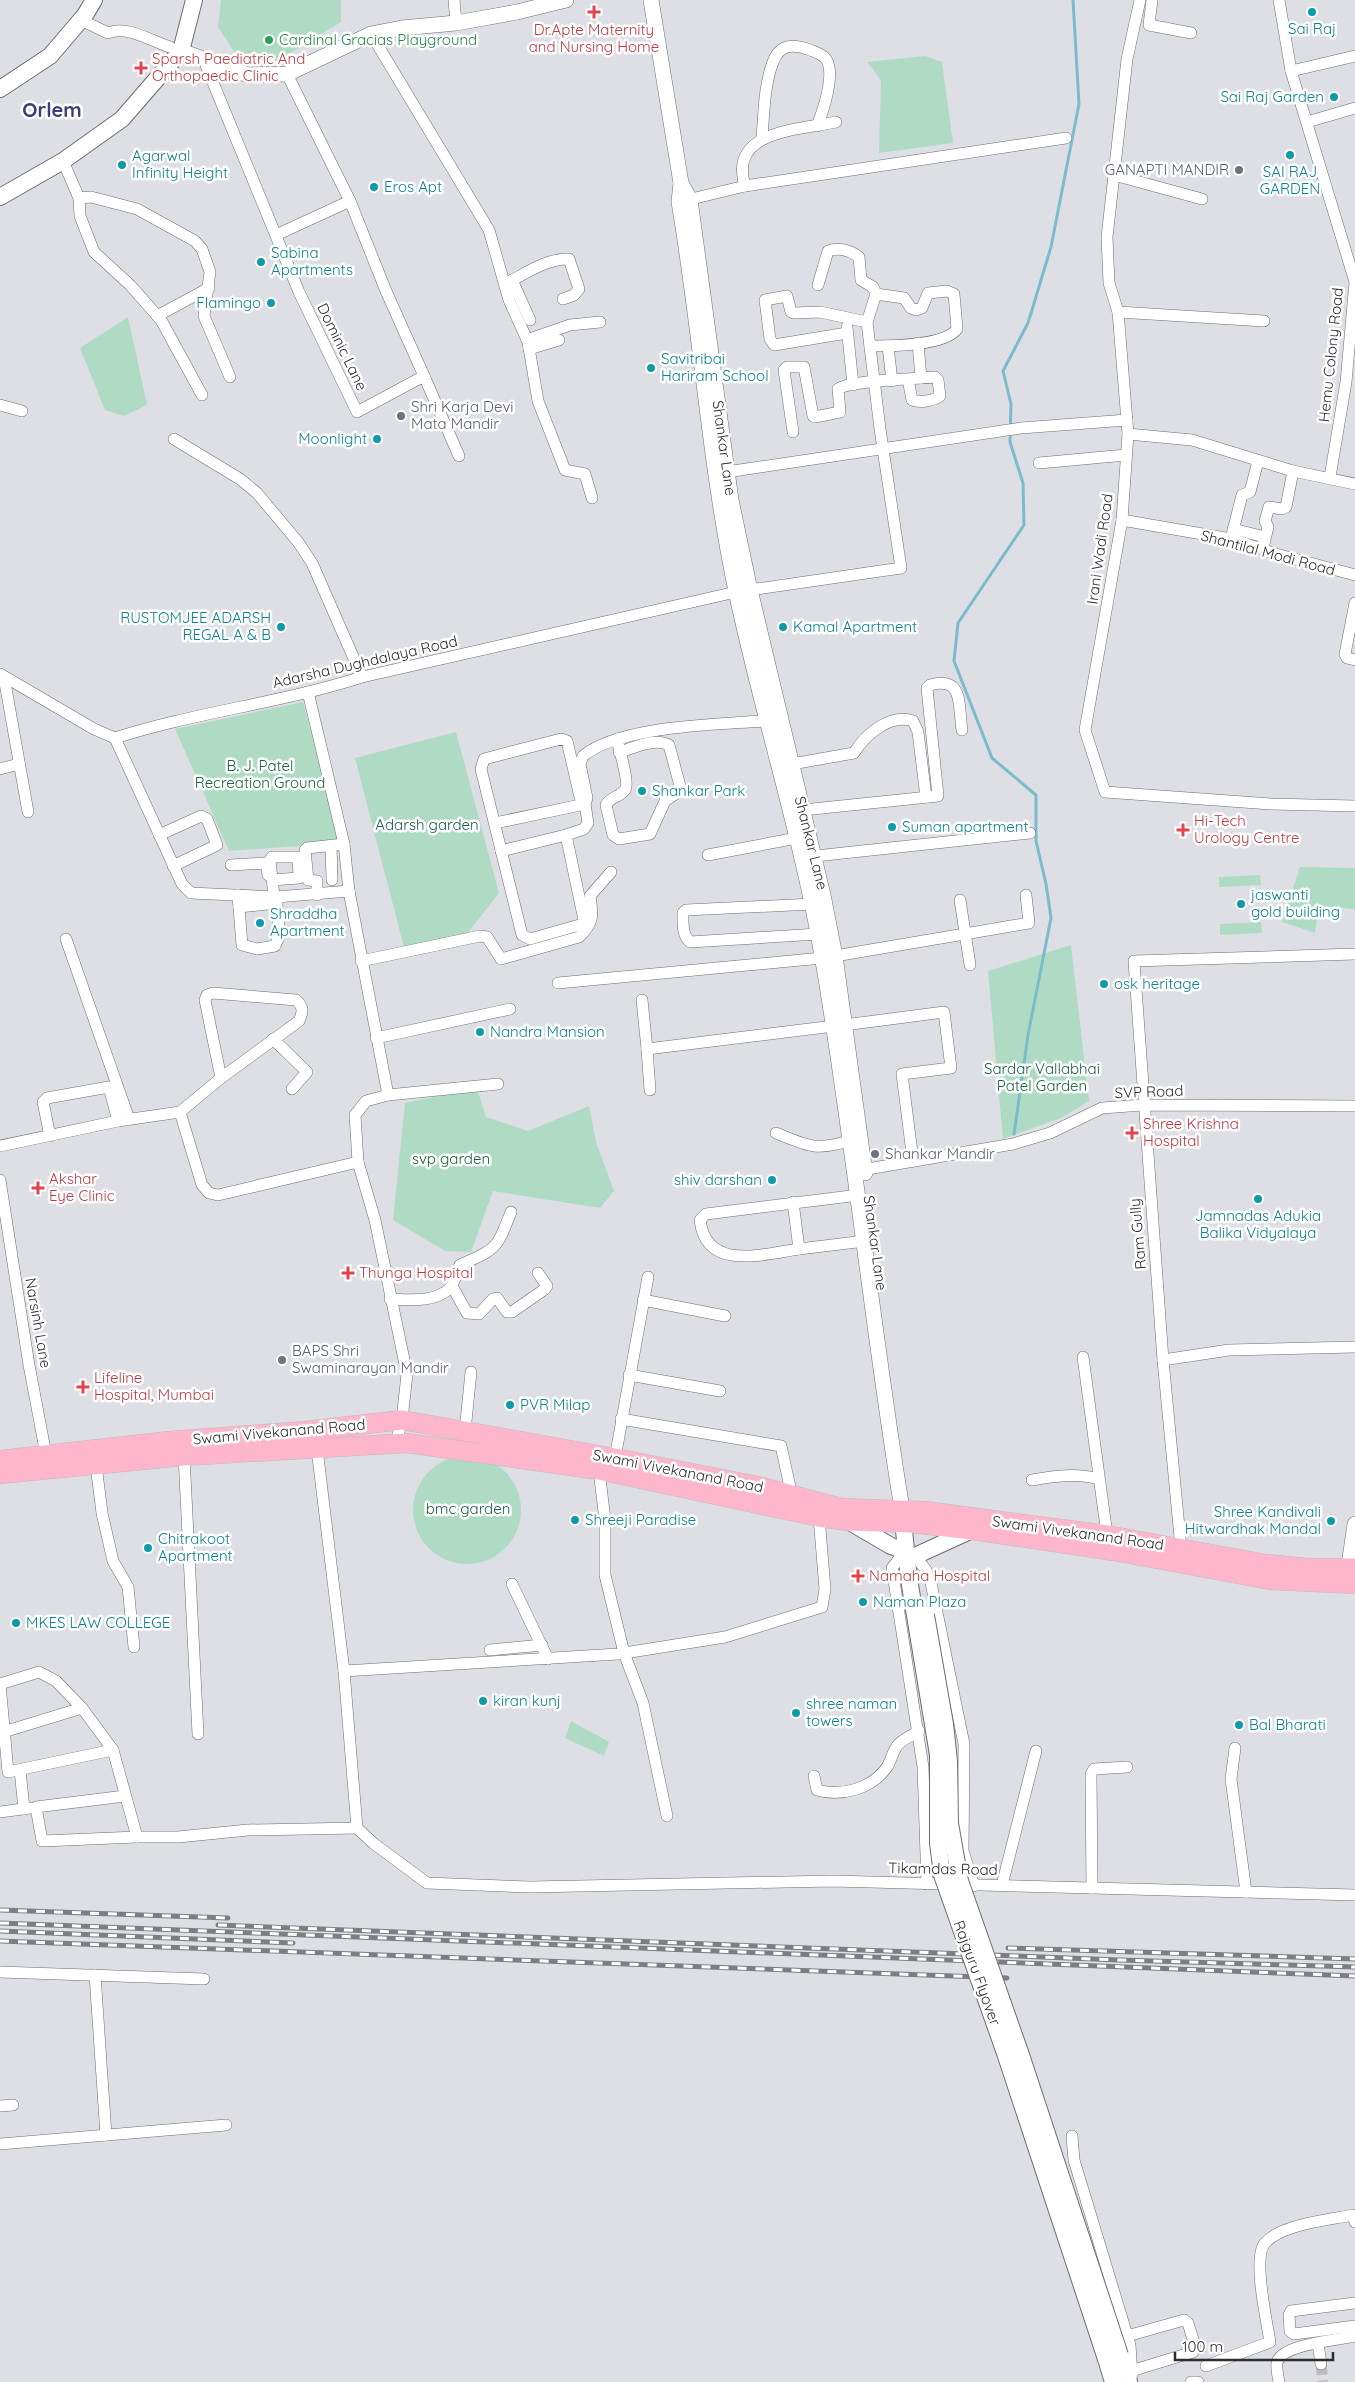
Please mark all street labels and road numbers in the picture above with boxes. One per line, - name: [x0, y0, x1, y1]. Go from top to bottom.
- street label: Hemu Colony Road: [1314, 287, 1347, 423]
- street label: Dominic Lane: [313, 300, 372, 394]
- street label: Shankar Lane: [708, 399, 741, 497]
- street label: Irani Wadi Road: [1082, 492, 1117, 605]
- street label: Shantilal Modi Road: [1199, 525, 1337, 580]
- street label: Adarsha Dughdalaya Road: [271, 631, 459, 692]
- street label: Shankar Lane: [791, 794, 832, 892]
- street label: SVP Road: [1114, 1081, 1184, 1102]
- street label: Shankar Lane: [859, 1194, 892, 1292]
- street label: Ram Gully: [1125, 1198, 1150, 1270]
- street label: Narsinh Lane: [21, 1276, 56, 1370]
- street label: Swami Vivekanand Road: [192, 1414, 366, 1449]
- street label: Swami Vivekanand Road: [591, 1445, 765, 1496]
- street label: Swami Vivekanand Road: [991, 1511, 1165, 1554]
- street label: Tikamdas Road: [888, 1858, 998, 1879]
- street label: Rajguru Flyover: [950, 1918, 1005, 2028]

